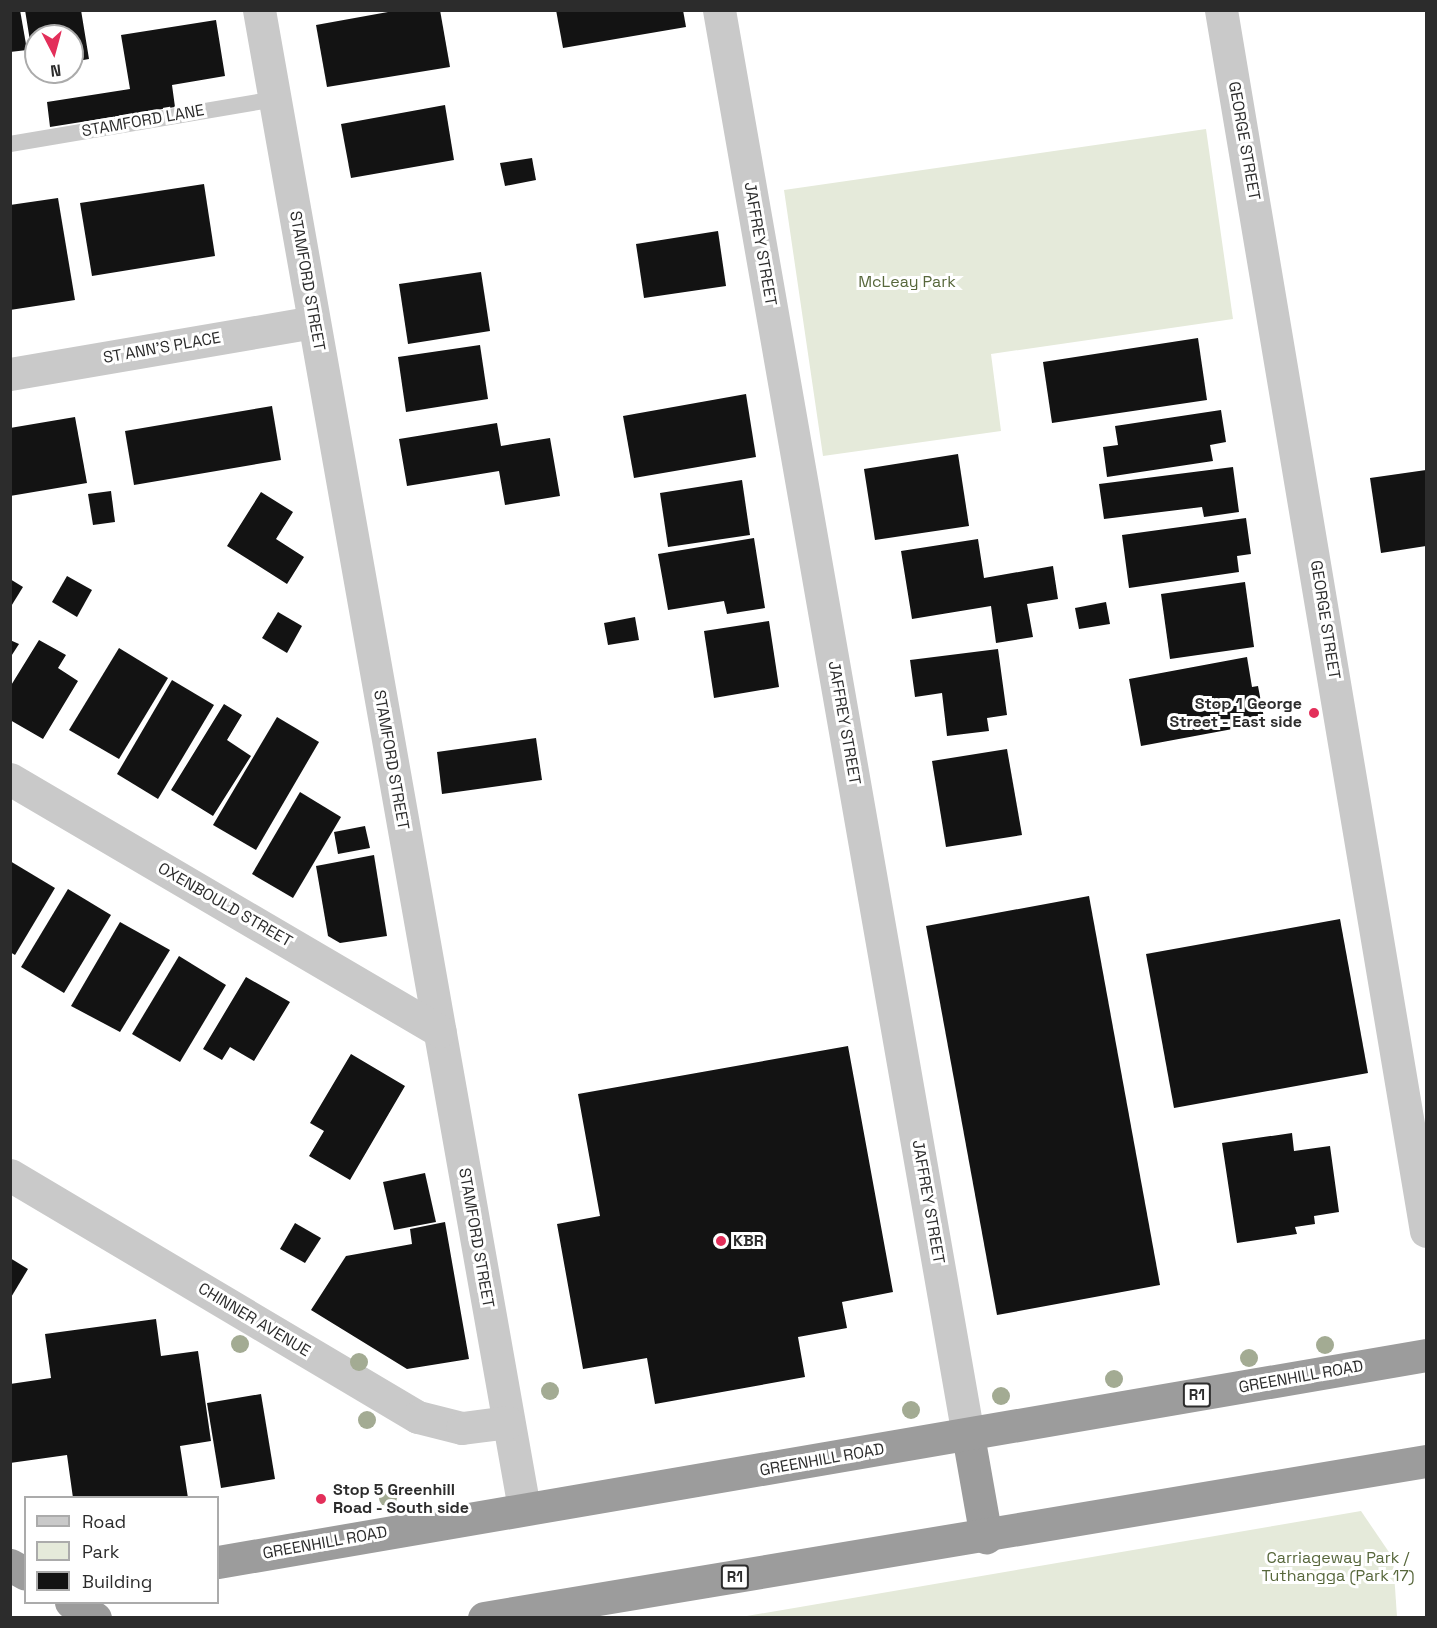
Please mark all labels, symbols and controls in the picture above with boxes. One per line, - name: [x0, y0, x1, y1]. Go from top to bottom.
- north arrow: [24, 24, 84, 84]
- text: N: [49, 59, 62, 81]
- street label: GEORGE STREET: [1224, 80, 1264, 202]
- street label: STAMFORD LANE: [80, 101, 206, 141]
- street label: JAFFREY STREET: [740, 180, 780, 308]
- street label: STAMFORD STREET: [285, 210, 329, 352]
- park label: McLeay Park: [858, 272, 956, 292]
- street label: ST ANN'S PLACE: [101, 328, 223, 368]
- street label: GEORGE STREET: [1306, 559, 1344, 681]
- street label: JAFFREY STREET: [824, 659, 864, 787]
- street label: STAMFORD STREET: [369, 689, 413, 831]
- place label: Stop 1 George Street - East side: [1169, 694, 1302, 732]
- marker: Stop 1 George Street - East side: [1307, 706, 1321, 720]
- street label: OXENBOULD STREET: [154, 859, 296, 951]
- street label: JAFFREY STREET: [908, 1138, 948, 1266]
- street label: STAMFORD STREET: [454, 1167, 498, 1309]
- place label: KBR: [733, 1231, 764, 1251]
- marker: KBR: [714, 1234, 728, 1248]
- street label: CHINNER AVENUE: [194, 1279, 314, 1361]
- street label: GREENHILL ROAD: [1237, 1357, 1365, 1397]
- road number: R1: [1182, 1383, 1212, 1407]
- street label: GREENHILL ROAD: [758, 1440, 886, 1480]
- place label: Stop 5 Greenhill Road - South side: [333, 1480, 470, 1518]
- marker: Stop 5 Greenhill Road - South side: [314, 1492, 328, 1506]
- legend: [24, 1496, 219, 1604]
- text: Road: [82, 1510, 126, 1533]
- street label: GREENHILL ROAD: [261, 1523, 389, 1563]
- text: Park: [82, 1540, 119, 1563]
- park label: Carriageway Park / Tuthangga (Park 17): [1261, 1548, 1415, 1586]
- road number: R1: [720, 1565, 750, 1589]
- text: Building: [82, 1570, 152, 1593]

